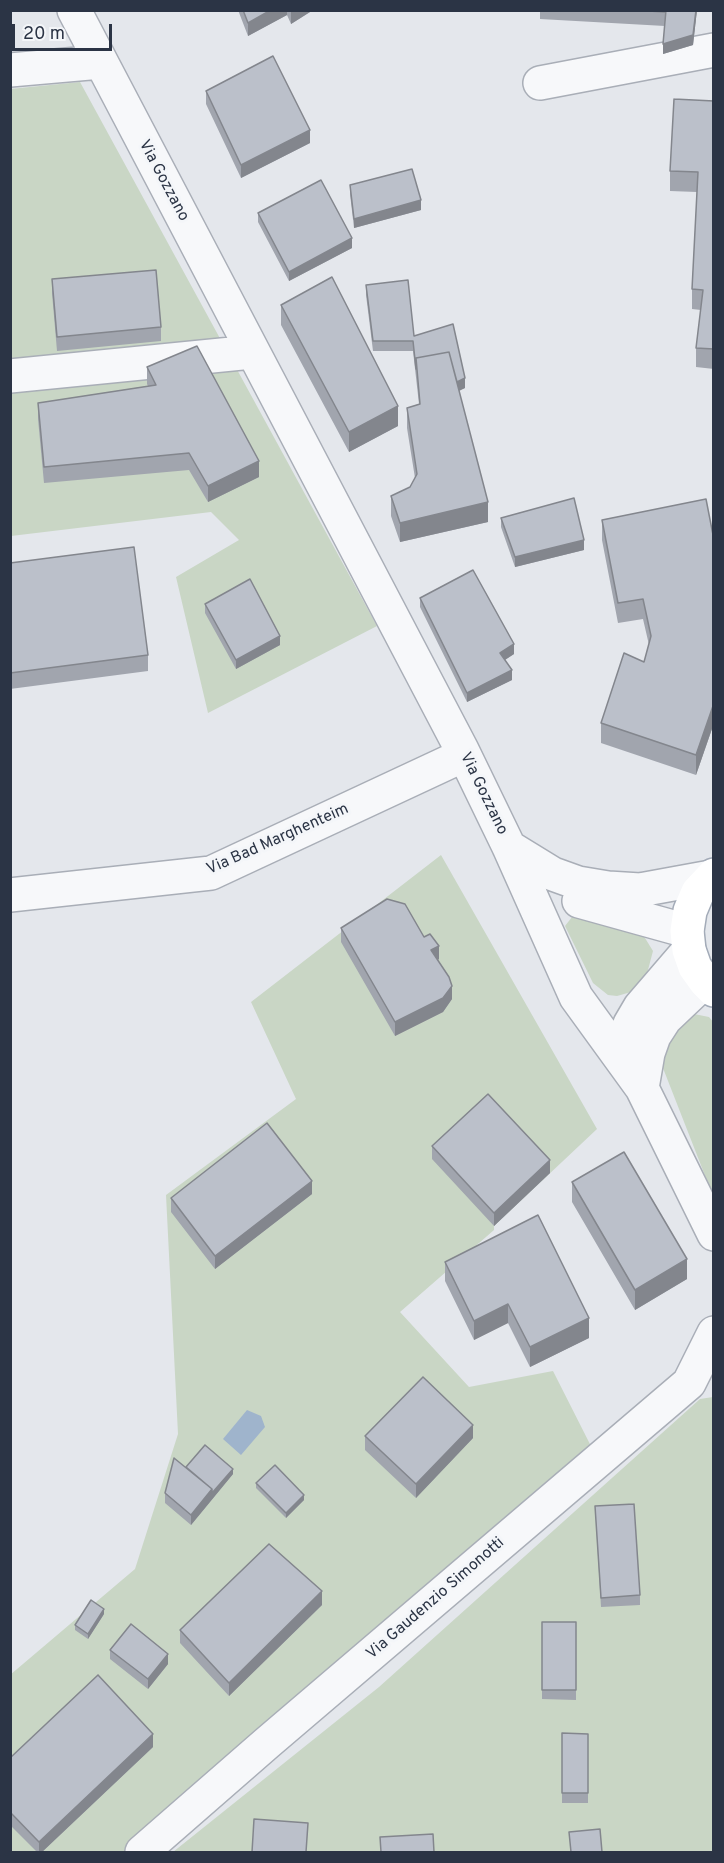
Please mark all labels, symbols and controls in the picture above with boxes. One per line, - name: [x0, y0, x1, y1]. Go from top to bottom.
- scale bar: [15, 12, 116, 50]
- text: 20 m: [23, 23, 65, 46]
- street label: Via Gozzano: [134, 137, 192, 225]
- street label: Via Gozzano: [455, 750, 511, 838]
- street label: Via Bad Marghenteim: [204, 800, 352, 880]
- street label: Via Gaudenzio Simonotti: [363, 1534, 509, 1664]

